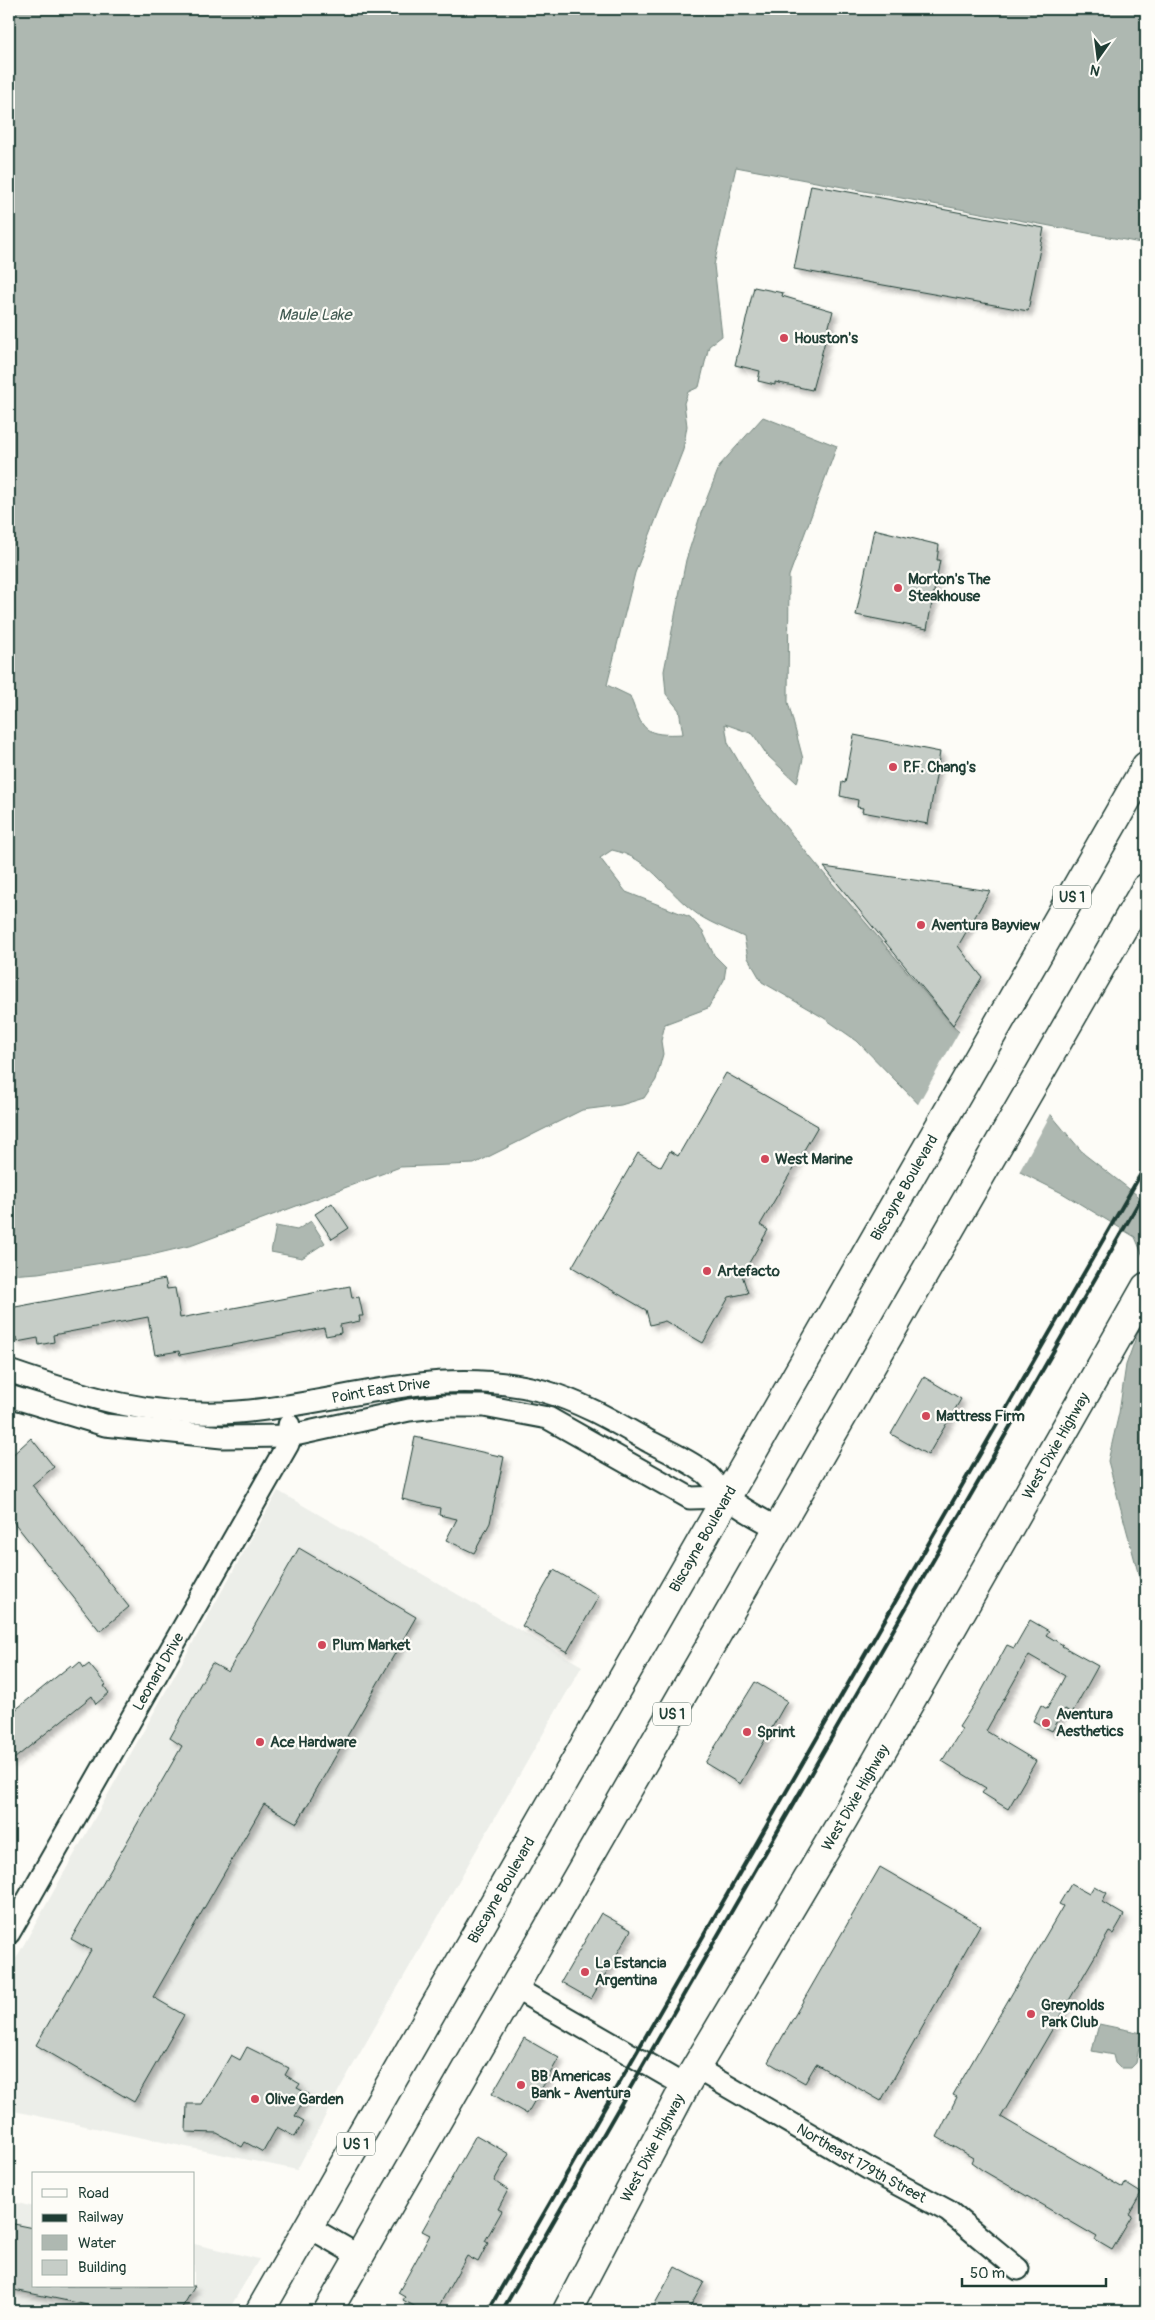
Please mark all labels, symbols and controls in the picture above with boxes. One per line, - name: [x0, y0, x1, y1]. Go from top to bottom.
- north arrow: [1072, 32, 1122, 82]
- text: N: [1088, 61, 1102, 80]
- water label: Maule Lake: [279, 305, 354, 325]
- place label: Houston's: [794, 329, 858, 348]
- marker: Houston's: [778, 332, 790, 344]
- place label: Morton's The Steakhouse: [908, 570, 991, 606]
- marker: Morton's The Steakhouse: [892, 582, 904, 594]
- place label: P.F. Chang's: [903, 758, 976, 777]
- marker: P.F. Chang's: [887, 761, 899, 773]
- road number: US 1: [1053, 886, 1091, 909]
- place label: Aventura Bayview: [931, 916, 1041, 935]
- marker: Aventura Bayview: [915, 919, 927, 931]
- street label: Biscayne Boulevard: [866, 1131, 942, 1244]
- place label: West Marine: [775, 1150, 853, 1169]
- marker: West Marine: [759, 1153, 771, 1165]
- place label: Artefacto: [717, 1262, 780, 1281]
- marker: Artefacto: [701, 1265, 713, 1277]
- street label: Point East Drive: [330, 1373, 431, 1408]
- street label: West Dixie Highway: [1018, 1388, 1094, 1502]
- place label: Mattress Firm: [936, 1407, 1025, 1426]
- marker: Mattress Firm: [920, 1410, 932, 1422]
- street label: Biscayne Boulevard: [665, 1482, 741, 1595]
- street label: Leonard Drive: [128, 1629, 188, 1714]
- place label: Plum Market: [332, 1636, 411, 1655]
- marker: Plum Market: [316, 1639, 328, 1651]
- road number: US 1: [653, 1702, 691, 1726]
- place label: Aventura Aesthetics: [1056, 1705, 1124, 1741]
- marker: Aventura Aesthetics: [1040, 1717, 1052, 1729]
- place label: Sprint: [757, 1723, 796, 1742]
- marker: Sprint: [741, 1726, 753, 1738]
- place label: Ace Hardware: [270, 1733, 357, 1752]
- marker: Ace Hardware: [254, 1736, 266, 1748]
- street label: West Dixie Highway: [817, 1741, 894, 1854]
- street label: Biscayne Boulevard: [463, 1834, 539, 1947]
- place label: La Estancia Argentina: [595, 1954, 667, 1990]
- marker: La Estancia Argentina: [579, 1966, 591, 1978]
- place label: Greynolds Park Club: [1041, 1996, 1105, 2032]
- marker: Greynolds Park Club: [1025, 2008, 1037, 2020]
- place label: BB Americas Bank - Aventura: [531, 2067, 631, 2103]
- marker: BB Americas Bank - Aventura: [515, 2079, 527, 2091]
- place label: Olive Garden: [265, 2090, 344, 2109]
- street label: West Dixie Highway: [616, 2090, 689, 2205]
- marker: Olive Garden: [249, 2093, 261, 2105]
- street label: Northeast 179th Street: [793, 2119, 930, 2208]
- road number: US 1: [337, 2132, 375, 2156]
- legend: [32, 2172, 195, 2288]
- text: Road: [78, 2184, 109, 2203]
- text: Railway: [78, 2208, 124, 2227]
- text: Water: [78, 2234, 117, 2253]
- scale bar: [962, 2255, 1106, 2287]
- text: Building: [78, 2258, 126, 2277]
- text: 50 m: [970, 2264, 1005, 2283]

